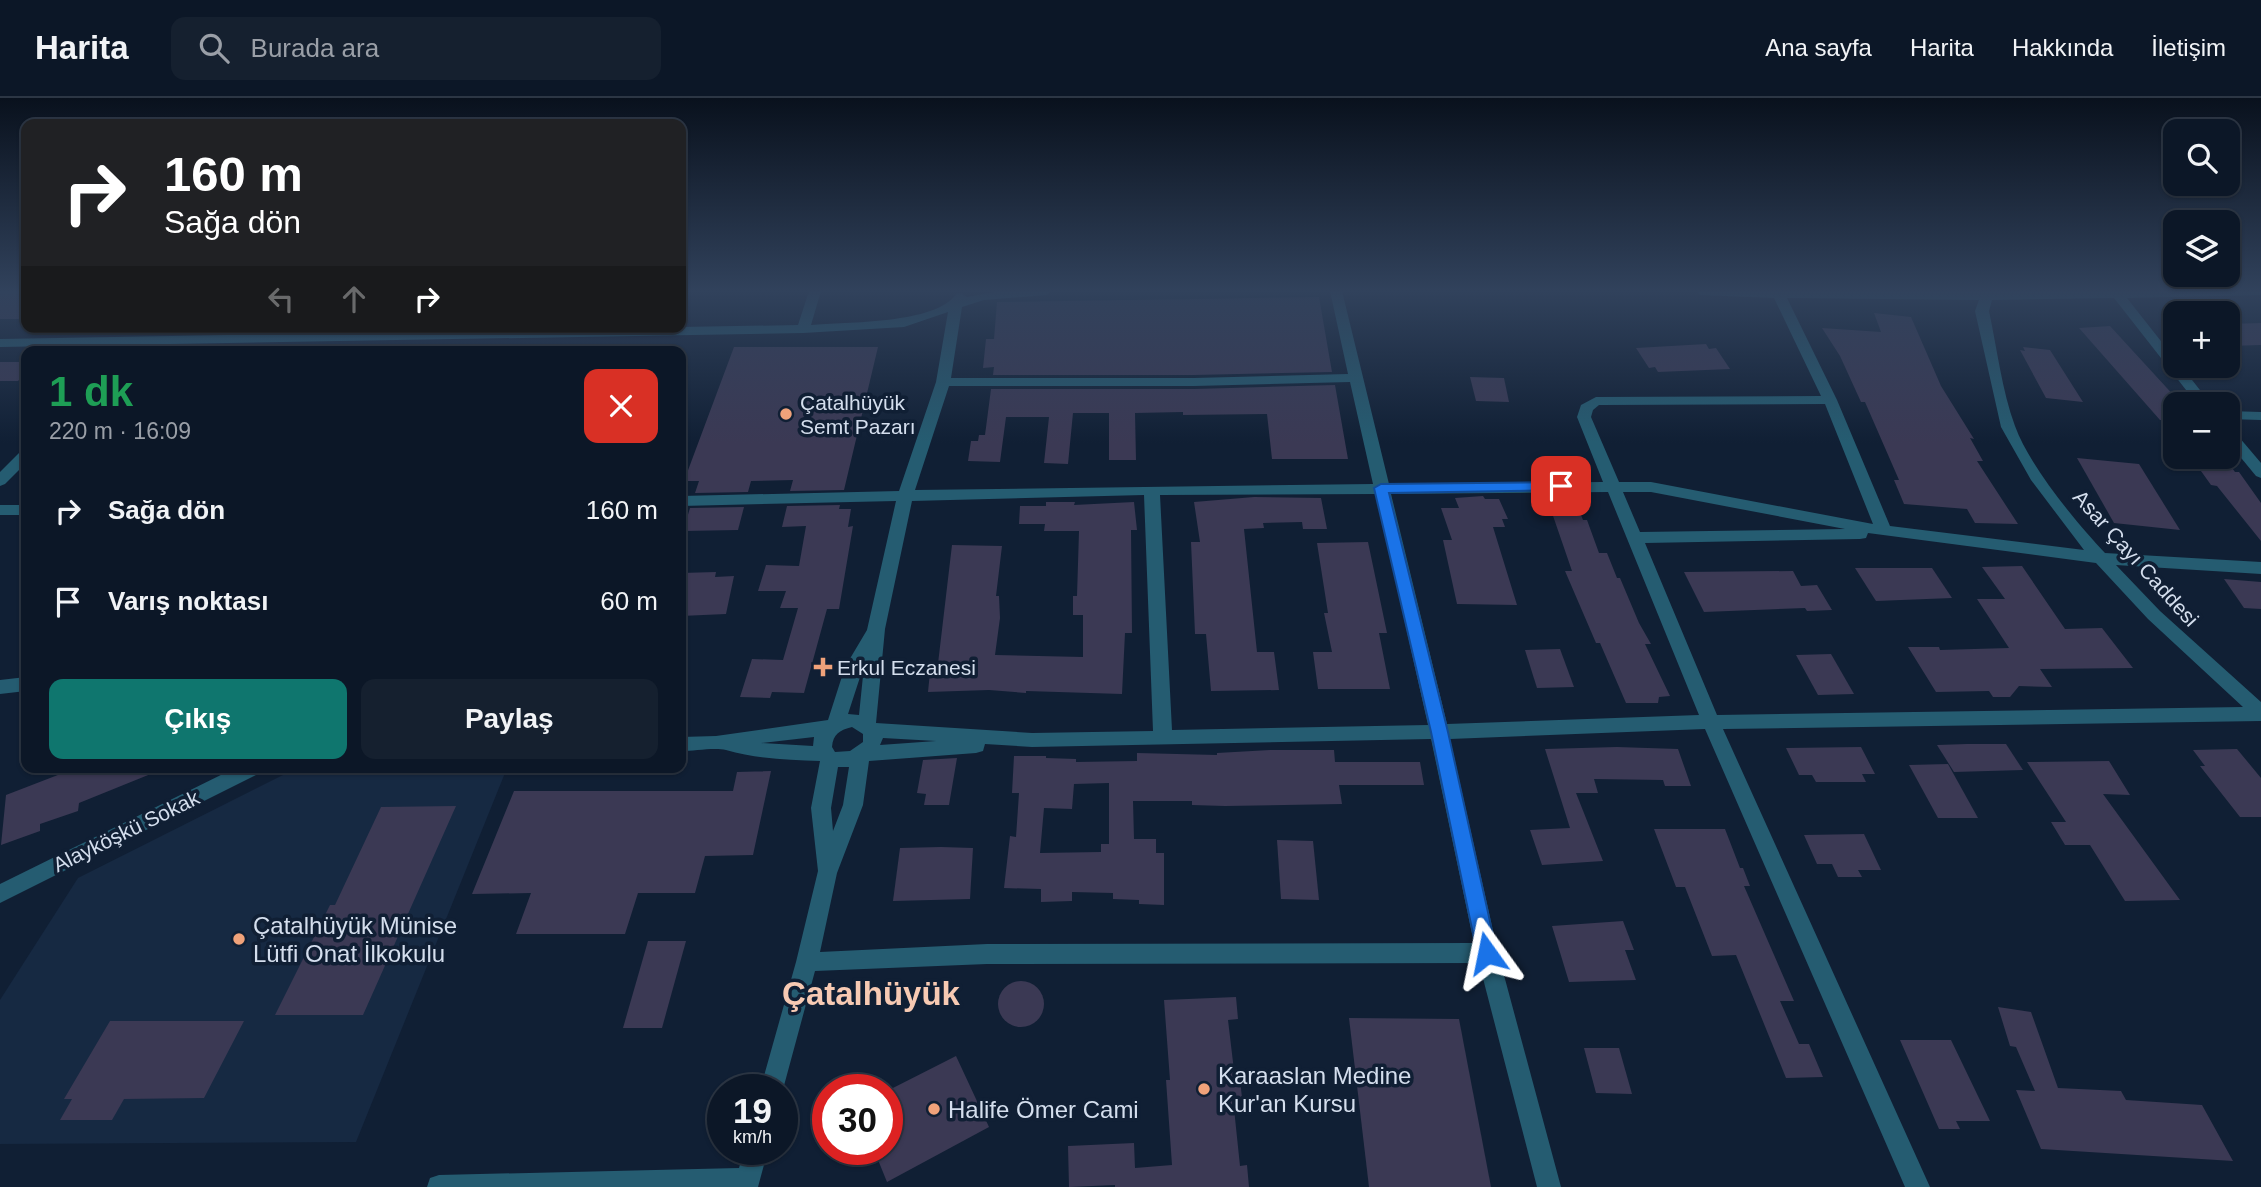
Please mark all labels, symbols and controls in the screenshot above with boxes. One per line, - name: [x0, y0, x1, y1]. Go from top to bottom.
- search box: [171, 17, 661, 80]
- text: Harita: [35, 29, 129, 66]
- icon: search: [195, 29, 233, 67]
- text: Burada ara: [251, 33, 379, 63]
- text: Ana sayfa: [1765, 34, 1872, 61]
- text: Harita: [1910, 34, 1974, 61]
- text: Hakkında: [2012, 34, 2113, 61]
- text: İletişim: [2151, 34, 2226, 61]
- map controls: [2163, 119, 2240, 469]
- button: search: [2163, 119, 2240, 196]
- icon: right: [49, 147, 140, 238]
- text: 160 m: [164, 147, 303, 201]
- text: Sağa dön: [164, 204, 301, 240]
- button: layers: [2163, 210, 2240, 287]
- icon: left: [262, 280, 300, 318]
- icon: ahead: [335, 280, 373, 318]
- icon: right: [408, 280, 446, 318]
- button: +: [2163, 301, 2240, 378]
- text: 1 dk: [49, 368, 133, 415]
- button: close: [584, 369, 658, 443]
- place label: Çatalhüyük Semt Pazarı: [800, 391, 916, 438]
- button: −: [2163, 392, 2240, 469]
- marker: Çatalhüyük Semt Pazarı: [778, 406, 794, 422]
- text: 220 m · 16:09: [49, 418, 191, 444]
- pin: [1531, 456, 1591, 516]
- icon: arrive: [1542, 467, 1580, 505]
- street label: Asar Çayı Caddesi: [2069, 485, 2203, 631]
- icon: right: [49, 492, 87, 530]
- text: Sağa dön: [108, 495, 225, 525]
- text: 160 m: [586, 495, 658, 525]
- icon: arrive: [49, 583, 87, 621]
- text: Varış noktası: [108, 586, 268, 616]
- text: 60 m: [600, 586, 658, 616]
- place label: Erkul Eczanesi: [837, 656, 976, 679]
- marker: Erkul Eczanesi: [815, 659, 831, 675]
- button: Çıkış: [49, 679, 347, 759]
- button: Paylaş: [361, 679, 658, 759]
- street label: Alayköşkü Sokak: [49, 785, 203, 876]
- place label: Çatalhüyük Münise Lütfi Onat İlkokulu: [253, 912, 457, 967]
- position arrow: [1450, 916, 1524, 990]
- marker: Çatalhüyük Münise Lütfi Onat İlkokulu: [231, 931, 247, 947]
- district label: Çatalhüyük: [782, 975, 961, 1012]
- place label: Karaaslan Medine Kur'an Kursu: [1218, 1062, 1411, 1117]
- speed limit sign: 30: [812, 1074, 903, 1165]
- marker: Karaaslan Medine Kur'an Kursu: [1196, 1081, 1212, 1097]
- text: 19: [733, 1091, 772, 1130]
- place label: Halife Ömer Cami: [948, 1096, 1139, 1123]
- marker: Halife Ömer Cami: [926, 1101, 942, 1117]
- text: km/h: [733, 1127, 772, 1147]

